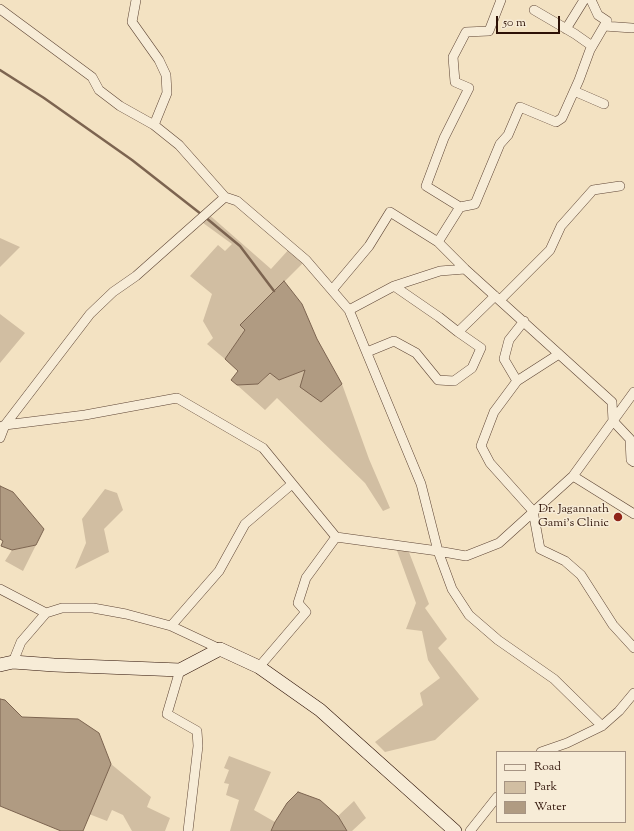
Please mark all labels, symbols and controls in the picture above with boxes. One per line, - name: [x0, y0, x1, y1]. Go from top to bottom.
- scale bar: [498, 8, 562, 34]
- text: 50 m: [503, 14, 526, 32]
- place label: Dr. Jagannath Gami's Clinic: [538, 503, 609, 531]
- marker: Dr. Jagannath Gami's Clinic: [612, 511, 624, 523]
- legend: [496, 751, 626, 823]
- text: Road: [534, 758, 561, 776]
- text: Park: [534, 778, 557, 796]
- text: Water: [534, 798, 566, 816]

